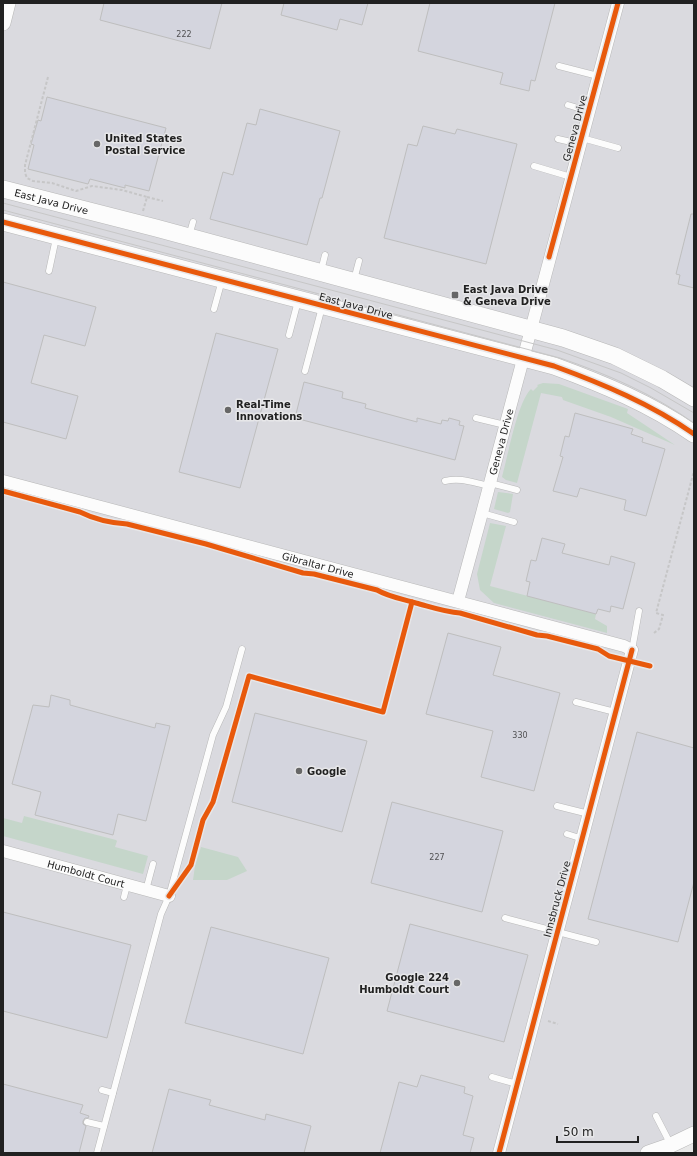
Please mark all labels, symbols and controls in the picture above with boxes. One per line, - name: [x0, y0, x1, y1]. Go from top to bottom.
- house number: 222: [176, 30, 192, 39]
- street label: Geneva Drive: [561, 94, 589, 162]
- place label: United States Postal Service: [105, 133, 185, 156]
- marker: United States Postal Service: [92, 139, 102, 149]
- street label: East Java Drive: [13, 187, 90, 216]
- place label: East Java Drive & Geneva Drive: [463, 284, 551, 307]
- marker: East Java Drive & Geneva Drive: [450, 290, 460, 300]
- street label: East Java Drive: [318, 291, 394, 321]
- place label: Real-Time Innovations: [236, 399, 302, 422]
- marker: Real-Time Innovations: [223, 405, 233, 415]
- street label: Geneva Drive: [487, 407, 515, 476]
- street label: Gibraltar Drive: [281, 550, 355, 580]
- house number: 330: [512, 731, 528, 740]
- marker: Google: [294, 766, 304, 776]
- place label: Google: [307, 766, 347, 777]
- house number: 227: [429, 853, 445, 862]
- street label: Humboldt Court: [46, 858, 126, 889]
- street label: Innsbruck Drive: [541, 860, 573, 938]
- place label: Google 224 Humboldt Court: [359, 972, 449, 995]
- marker: Google 224 Humboldt Court: [452, 978, 462, 988]
- scale bar: [557, 1118, 638, 1144]
- text: 50 m: [563, 1125, 594, 1139]

